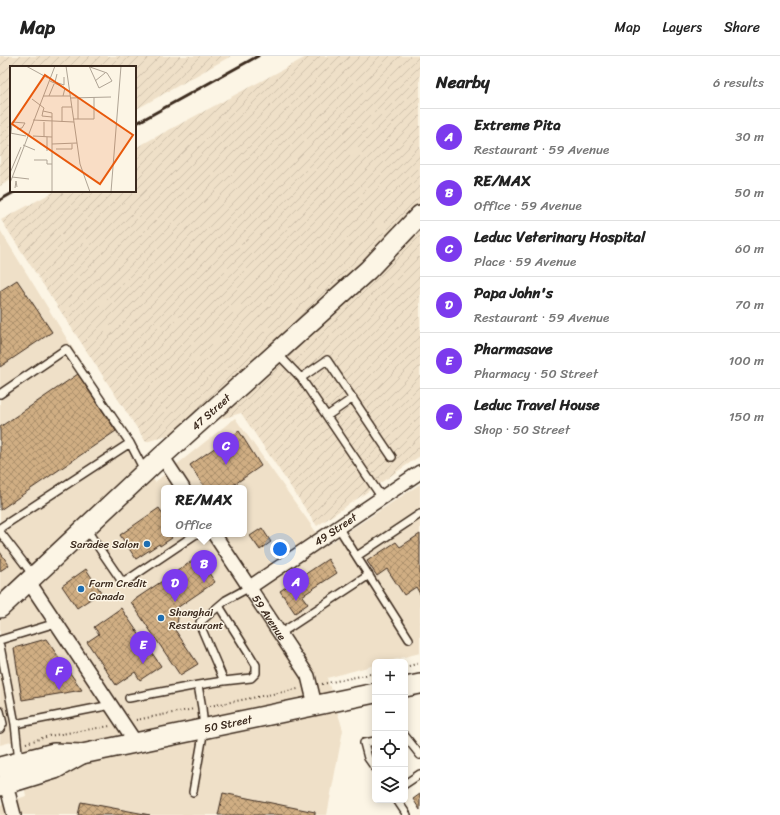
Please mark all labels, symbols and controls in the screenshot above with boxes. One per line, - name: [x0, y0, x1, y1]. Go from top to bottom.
- text: Map: [20, 11, 55, 44]
- text: Map: [615, 15, 640, 40]
- text: Layers: [662, 15, 702, 40]
- text: Share: [724, 15, 760, 40]
- inset map: [10, 66, 136, 192]
- text: Nearby: [436, 67, 490, 97]
- text: 6 results: [713, 71, 764, 94]
- text: Extreme Pita: [474, 112, 561, 138]
- text: A: [445, 125, 453, 148]
- text: 30 m: [735, 125, 764, 148]
- text: Restaurant · 59 Avenue: [474, 138, 609, 161]
- text: RE/MAX: [474, 168, 531, 194]
- text: B: [445, 181, 453, 204]
- text: 50 m: [734, 181, 764, 204]
- text: Office · 59 Avenue: [474, 194, 582, 217]
- text: Leduc Veterinary Hospital: [474, 224, 645, 250]
- text: C: [445, 237, 453, 260]
- text: 60 m: [735, 237, 764, 260]
- text: Place · 59 Avenue: [474, 250, 576, 273]
- text: Papa John's: [474, 280, 553, 306]
- text: D: [445, 293, 453, 316]
- text: 70 m: [735, 293, 764, 316]
- text: Restaurant · 59 Avenue: [474, 306, 609, 329]
- text: Pharmasave: [474, 336, 553, 362]
- text: E: [445, 349, 453, 372]
- text: 100 m: [729, 349, 764, 372]
- text: Pharmacy · 50 Street: [474, 362, 598, 385]
- street label: 47 Street: [187, 388, 235, 435]
- text: Leduc Travel House: [474, 392, 600, 418]
- text: F: [445, 405, 453, 428]
- text: 150 m: [729, 405, 764, 428]
- text: Shop · 50 Street: [474, 418, 570, 441]
- pin: C: [213, 432, 239, 465]
- popup: [161, 485, 247, 537]
- text: RE/MAX: [176, 487, 232, 513]
- street label: 49 Street: [310, 508, 361, 551]
- text: Office: [176, 513, 212, 536]
- place label: Saradee Salon: [70, 535, 139, 554]
- marker: Saradee Salon: [142, 539, 152, 549]
- your location: [270, 539, 290, 559]
- pin: B: [191, 550, 217, 583]
- pin: A: [283, 568, 309, 601]
- pin: D: [162, 569, 188, 602]
- place label: Farm Credit Canada: [89, 574, 147, 606]
- marker: Farm Credit Canada: [76, 584, 86, 594]
- street label: 59 Avenue: [247, 591, 292, 645]
- place label: Shanghai Restaurant: [169, 603, 224, 635]
- marker: Shanghai Restaurant: [156, 613, 166, 623]
- pin: E: [130, 631, 156, 664]
- pin: F: [46, 657, 72, 690]
- map controls: [372, 659, 408, 803]
- button: +: [372, 659, 408, 695]
- button: −: [372, 695, 408, 731]
- street label: 50 Street: [202, 709, 254, 738]
- button: locate: [372, 731, 408, 767]
- button: layers: [372, 767, 408, 803]

